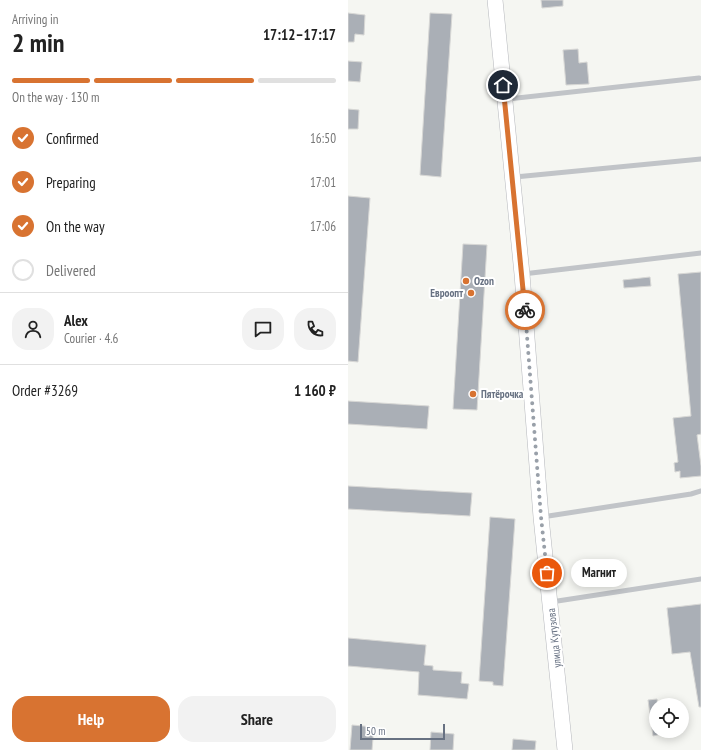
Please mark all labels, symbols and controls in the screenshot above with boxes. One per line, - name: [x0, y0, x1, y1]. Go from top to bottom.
- text: Arriving in: [12, 11, 59, 28]
- text: 17:12–17:17: [263, 25, 336, 44]
- text: 2 min: [12, 26, 65, 59]
- pin: [486, 68, 520, 102]
- icon: home: [492, 74, 514, 96]
- text: On the way · 130 m: [12, 89, 99, 106]
- icon: check: [12, 127, 34, 149]
- text: Confirmed: [46, 129, 99, 148]
- text: 16:50: [310, 130, 336, 147]
- icon: check: [12, 171, 34, 193]
- text: Preparing: [46, 173, 96, 192]
- text: 17:01: [310, 174, 336, 191]
- icon: check: [12, 215, 34, 237]
- text: On the way: [46, 217, 105, 236]
- text: 17:06: [310, 218, 336, 235]
- text: Delivered: [46, 261, 96, 280]
- place label: Ozon: [474, 274, 494, 288]
- marker: Ozon: [461, 276, 471, 286]
- place label: Евроопт: [430, 286, 463, 300]
- marker: Евроопт: [466, 288, 476, 298]
- courier: [505, 290, 545, 330]
- icon: bike: [514, 299, 536, 321]
- button: person: [12, 308, 54, 350]
- button: chat: [242, 308, 284, 350]
- button: phone: [294, 308, 336, 350]
- text: Alex: [64, 311, 88, 330]
- text: Courier · 4.6: [64, 330, 118, 347]
- text: Order #3269: [12, 381, 78, 400]
- text: 1 160 ₽: [294, 381, 336, 400]
- place label: Пятёрочка: [481, 387, 524, 401]
- marker: Пятёрочка: [468, 389, 478, 399]
- pin: [530, 556, 564, 590]
- callout: Магнит: [571, 559, 627, 587]
- icon: bag: [536, 562, 558, 584]
- text: Магнит: [582, 564, 616, 581]
- street label: улица Кутузова: [544, 608, 564, 668]
- button: Help: [12, 696, 170, 742]
- button: Share: [178, 696, 336, 742]
- map controls: [649, 698, 689, 738]
- button: locate: [649, 698, 689, 738]
- scale bar: [360, 722, 445, 741]
- text: 50 m: [366, 724, 385, 738]

